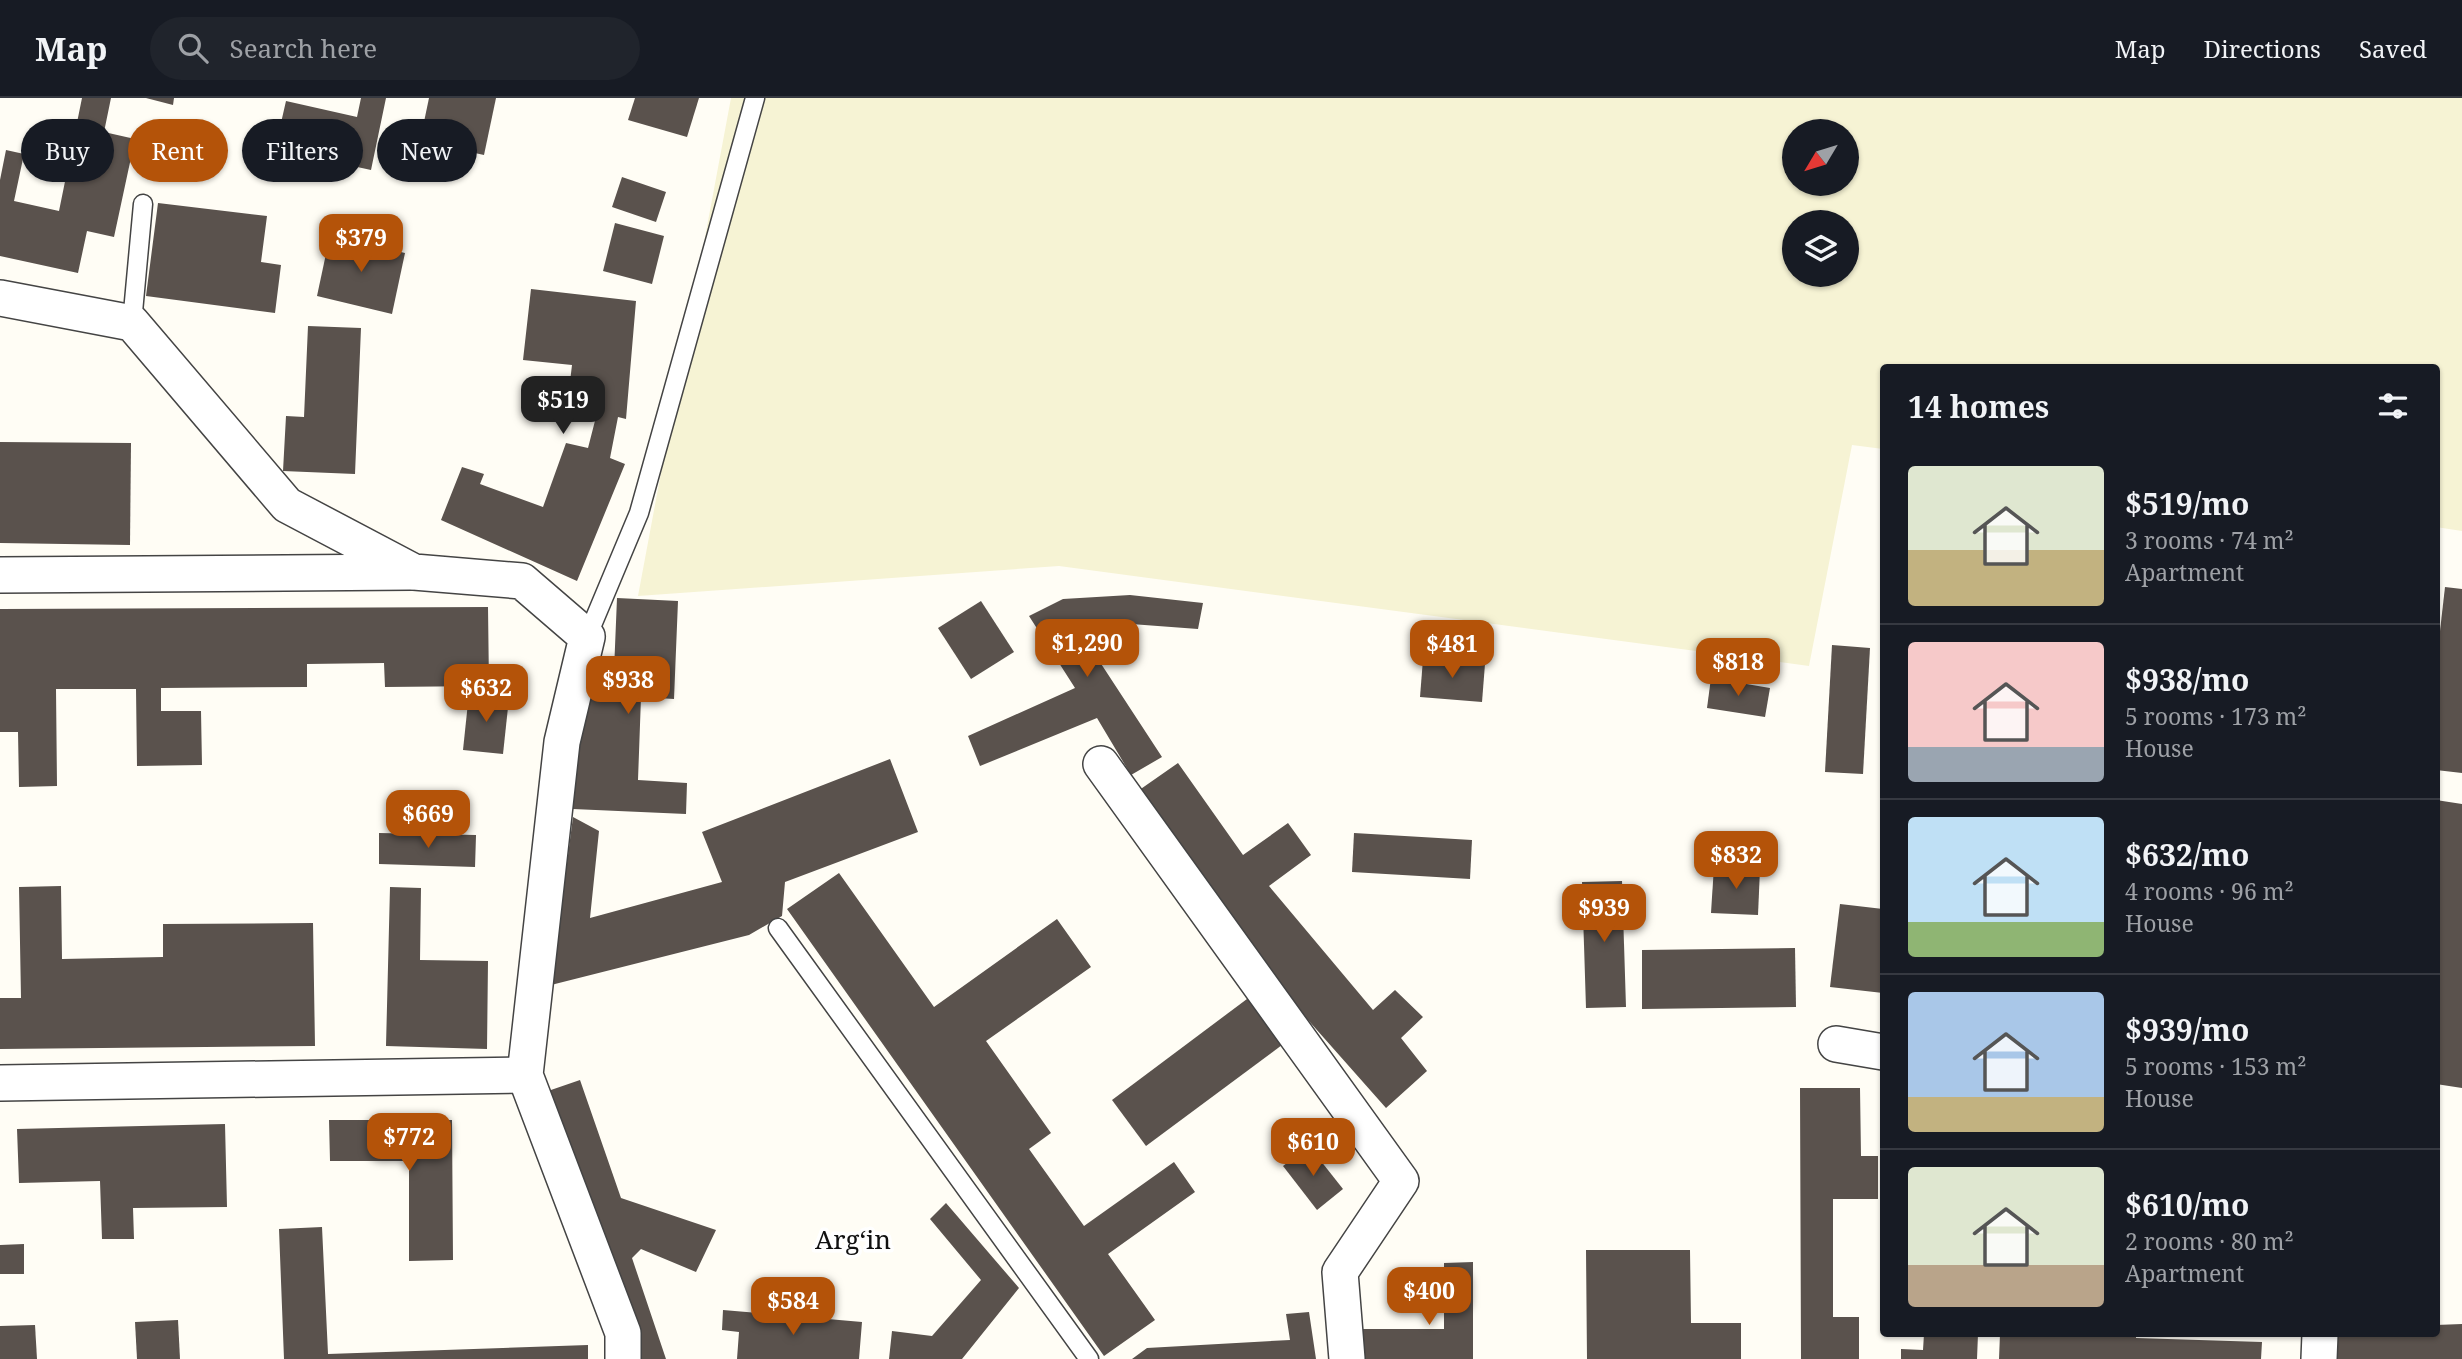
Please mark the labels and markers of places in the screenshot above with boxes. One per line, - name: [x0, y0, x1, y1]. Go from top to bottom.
- pin: $379: [320, 214, 402, 274]
- pin: $519: [522, 376, 604, 436]
- pin: $1,290: [1030, 620, 1144, 679]
- pin: $481: [1411, 620, 1493, 680]
- pin: $818: [1697, 638, 1779, 698]
- pin: $938: [587, 656, 669, 716]
- pin: $632: [445, 664, 527, 724]
- pin: $669: [387, 790, 469, 850]
- pin: $832: [1695, 832, 1777, 891]
- pin: $939: [1563, 884, 1645, 944]
- pin: $772: [368, 1114, 450, 1173]
- pin: $610: [1272, 1118, 1354, 1178]
- pin: $400: [1388, 1268, 1470, 1327]
- pin: $584: [752, 1278, 834, 1337]

